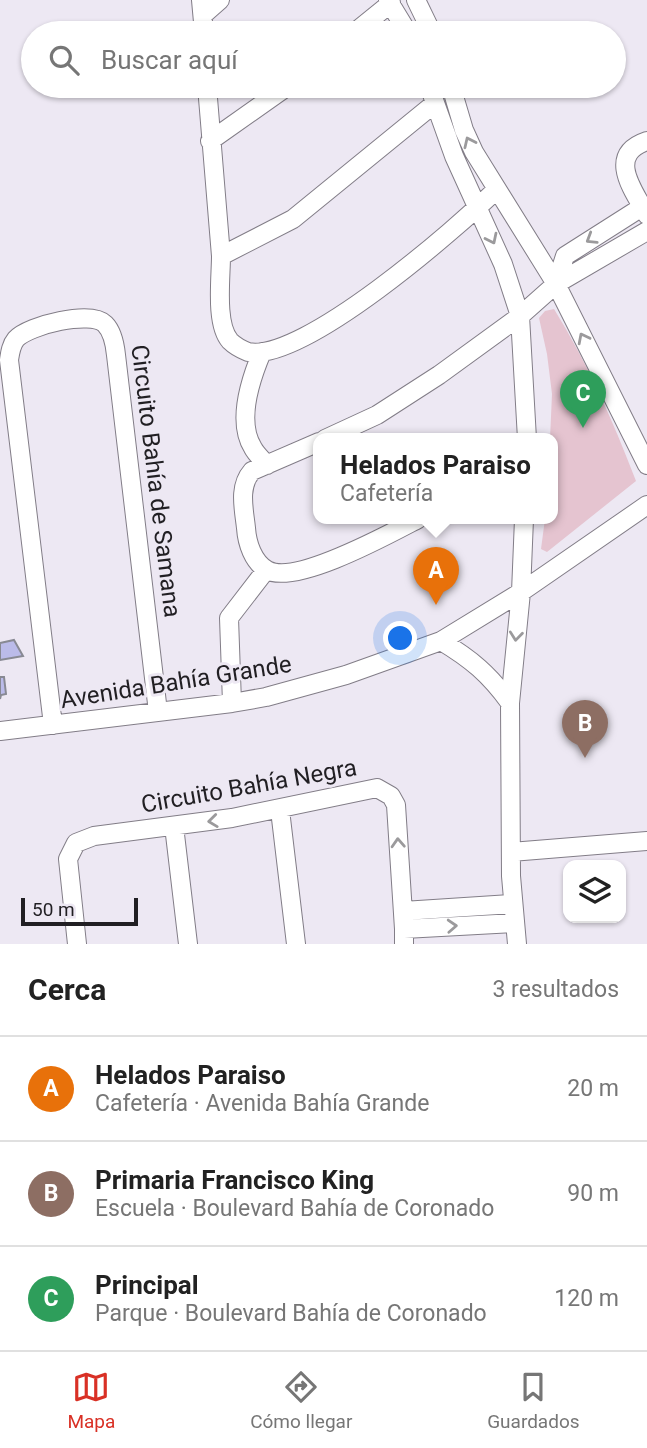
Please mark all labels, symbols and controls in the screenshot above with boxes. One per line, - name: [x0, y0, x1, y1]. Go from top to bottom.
- search box: [21, 21, 626, 98]
- icon: search: [45, 41, 83, 79]
- text: Buscar aquí: [101, 45, 238, 75]
- one-way arrow: [463, 136, 477, 149]
- one-way arrow: [586, 231, 599, 244]
- one-way arrow: [483, 232, 497, 244]
- one-way arrow: [578, 333, 592, 345]
- street label: Circuito Bahía de Samana: [125, 343, 187, 619]
- pin: C: [560, 370, 606, 428]
- popup: [313, 433, 558, 524]
- text: Helados Paraiso: [340, 450, 531, 480]
- text: Cafetería: [340, 480, 433, 507]
- pin: A: [413, 547, 459, 605]
- your location: [383, 621, 417, 655]
- one-way arrow: [509, 630, 524, 642]
- street label: Avenida Bahía Grande: [58, 650, 294, 714]
- pin: B: [562, 700, 608, 758]
- street label: Circuito Bahía Negra: [139, 753, 359, 819]
- one-way arrow: [207, 813, 219, 828]
- one-way arrow: [391, 838, 406, 849]
- map controls: [563, 860, 626, 923]
- button: layers: [563, 860, 626, 923]
- scale bar: [21, 895, 138, 927]
- text: 50 m: [32, 898, 75, 921]
- one-way arrow: [447, 919, 458, 934]
- text: Cerca: [28, 972, 106, 1007]
- text: 3 resultados: [492, 976, 619, 1003]
- text: Helados Paraiso: [95, 1060, 286, 1090]
- text: A: [43, 1075, 59, 1102]
- text: 20 m: [567, 1075, 619, 1102]
- text: Cafetería · Avenida Bahía Grande: [95, 1090, 429, 1117]
- text: Primaria Francisco King: [95, 1165, 374, 1195]
- text: B: [44, 1180, 58, 1207]
- text: 90 m: [567, 1180, 619, 1207]
- text: Escuela · Boulevard Bahía de Coronado: [95, 1195, 494, 1222]
- text: Principal: [95, 1270, 199, 1300]
- text: C: [43, 1285, 59, 1312]
- text: 120 m: [554, 1285, 619, 1312]
- text: Parque · Boulevard Bahía de Coronado: [95, 1300, 487, 1327]
- tab: Mapa: [67, 1368, 115, 1433]
- tab: Cómo llegar: [250, 1368, 352, 1433]
- tab: Guardados: [487, 1368, 580, 1433]

